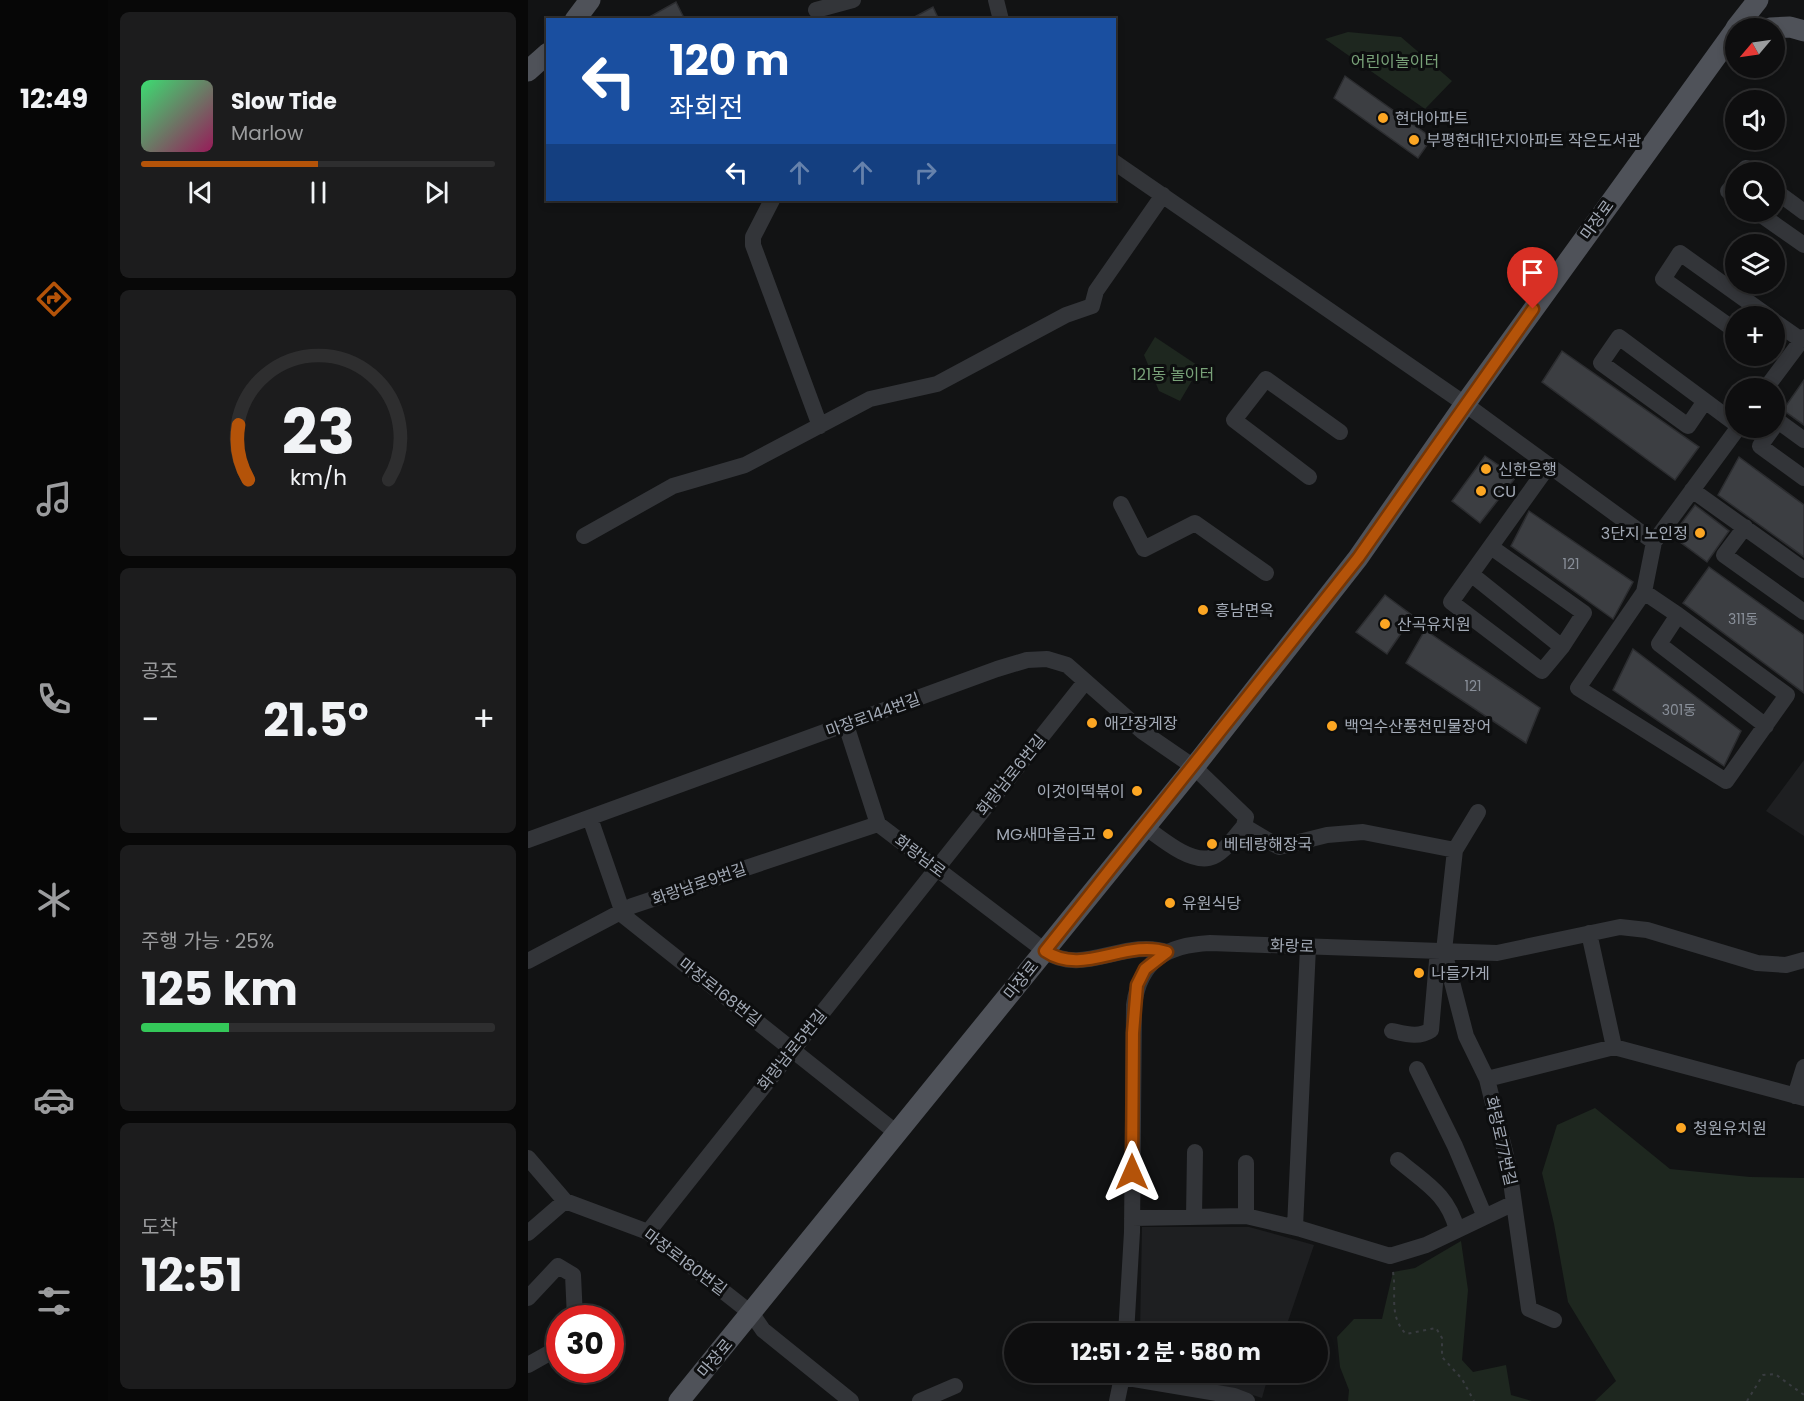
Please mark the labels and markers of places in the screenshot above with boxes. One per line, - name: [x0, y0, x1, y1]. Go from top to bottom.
- place label: 현대아파트: [1395, 107, 1469, 130]
- marker: 현대아파트: [1376, 111, 1390, 125]
- place label: 부평현대1단지아파트 작은도서관: [1426, 129, 1642, 152]
- marker: 부평현대1단지아파트 작은도서관: [1407, 133, 1421, 147]
- pin: [1507, 247, 1558, 309]
- place label: 신한은행: [1498, 458, 1557, 481]
- marker: 신한은행: [1479, 462, 1493, 476]
- place label: CU: [1493, 480, 1516, 503]
- marker: CU: [1474, 484, 1488, 498]
- place label: 3단지 노인정: [1601, 522, 1688, 545]
- marker: 3단지 노인정: [1693, 526, 1707, 540]
- place label: 흥남면옥: [1215, 599, 1274, 622]
- marker: 흥남면옥: [1196, 603, 1210, 617]
- place label: 산곡유치원: [1397, 613, 1471, 636]
- marker: 산곡유치원: [1378, 617, 1392, 631]
- place label: 애간장게장: [1104, 712, 1178, 735]
- place label: 백억수산풍천민물장어: [1344, 715, 1491, 738]
- marker: 애간장게장: [1085, 716, 1099, 730]
- marker: 백억수산풍천민물장어: [1325, 719, 1339, 733]
- place label: 이것이떡볶이: [1037, 780, 1125, 803]
- marker: 이것이떡볶이: [1130, 784, 1144, 798]
- place label: MG새마을금고: [996, 823, 1096, 846]
- marker: MG새마을금고: [1101, 827, 1115, 841]
- place label: 베테랑해장국: [1224, 833, 1312, 856]
- marker: 베테랑해장국: [1205, 837, 1219, 851]
- place label: 유원식당: [1182, 892, 1241, 915]
- marker: 유원식당: [1163, 896, 1177, 910]
- place label: 나들가게: [1431, 962, 1490, 985]
- marker: 나들가게: [1412, 966, 1426, 980]
- place label: 청원유치원: [1693, 1117, 1767, 1140]
- marker: 청원유치원: [1674, 1121, 1688, 1135]

